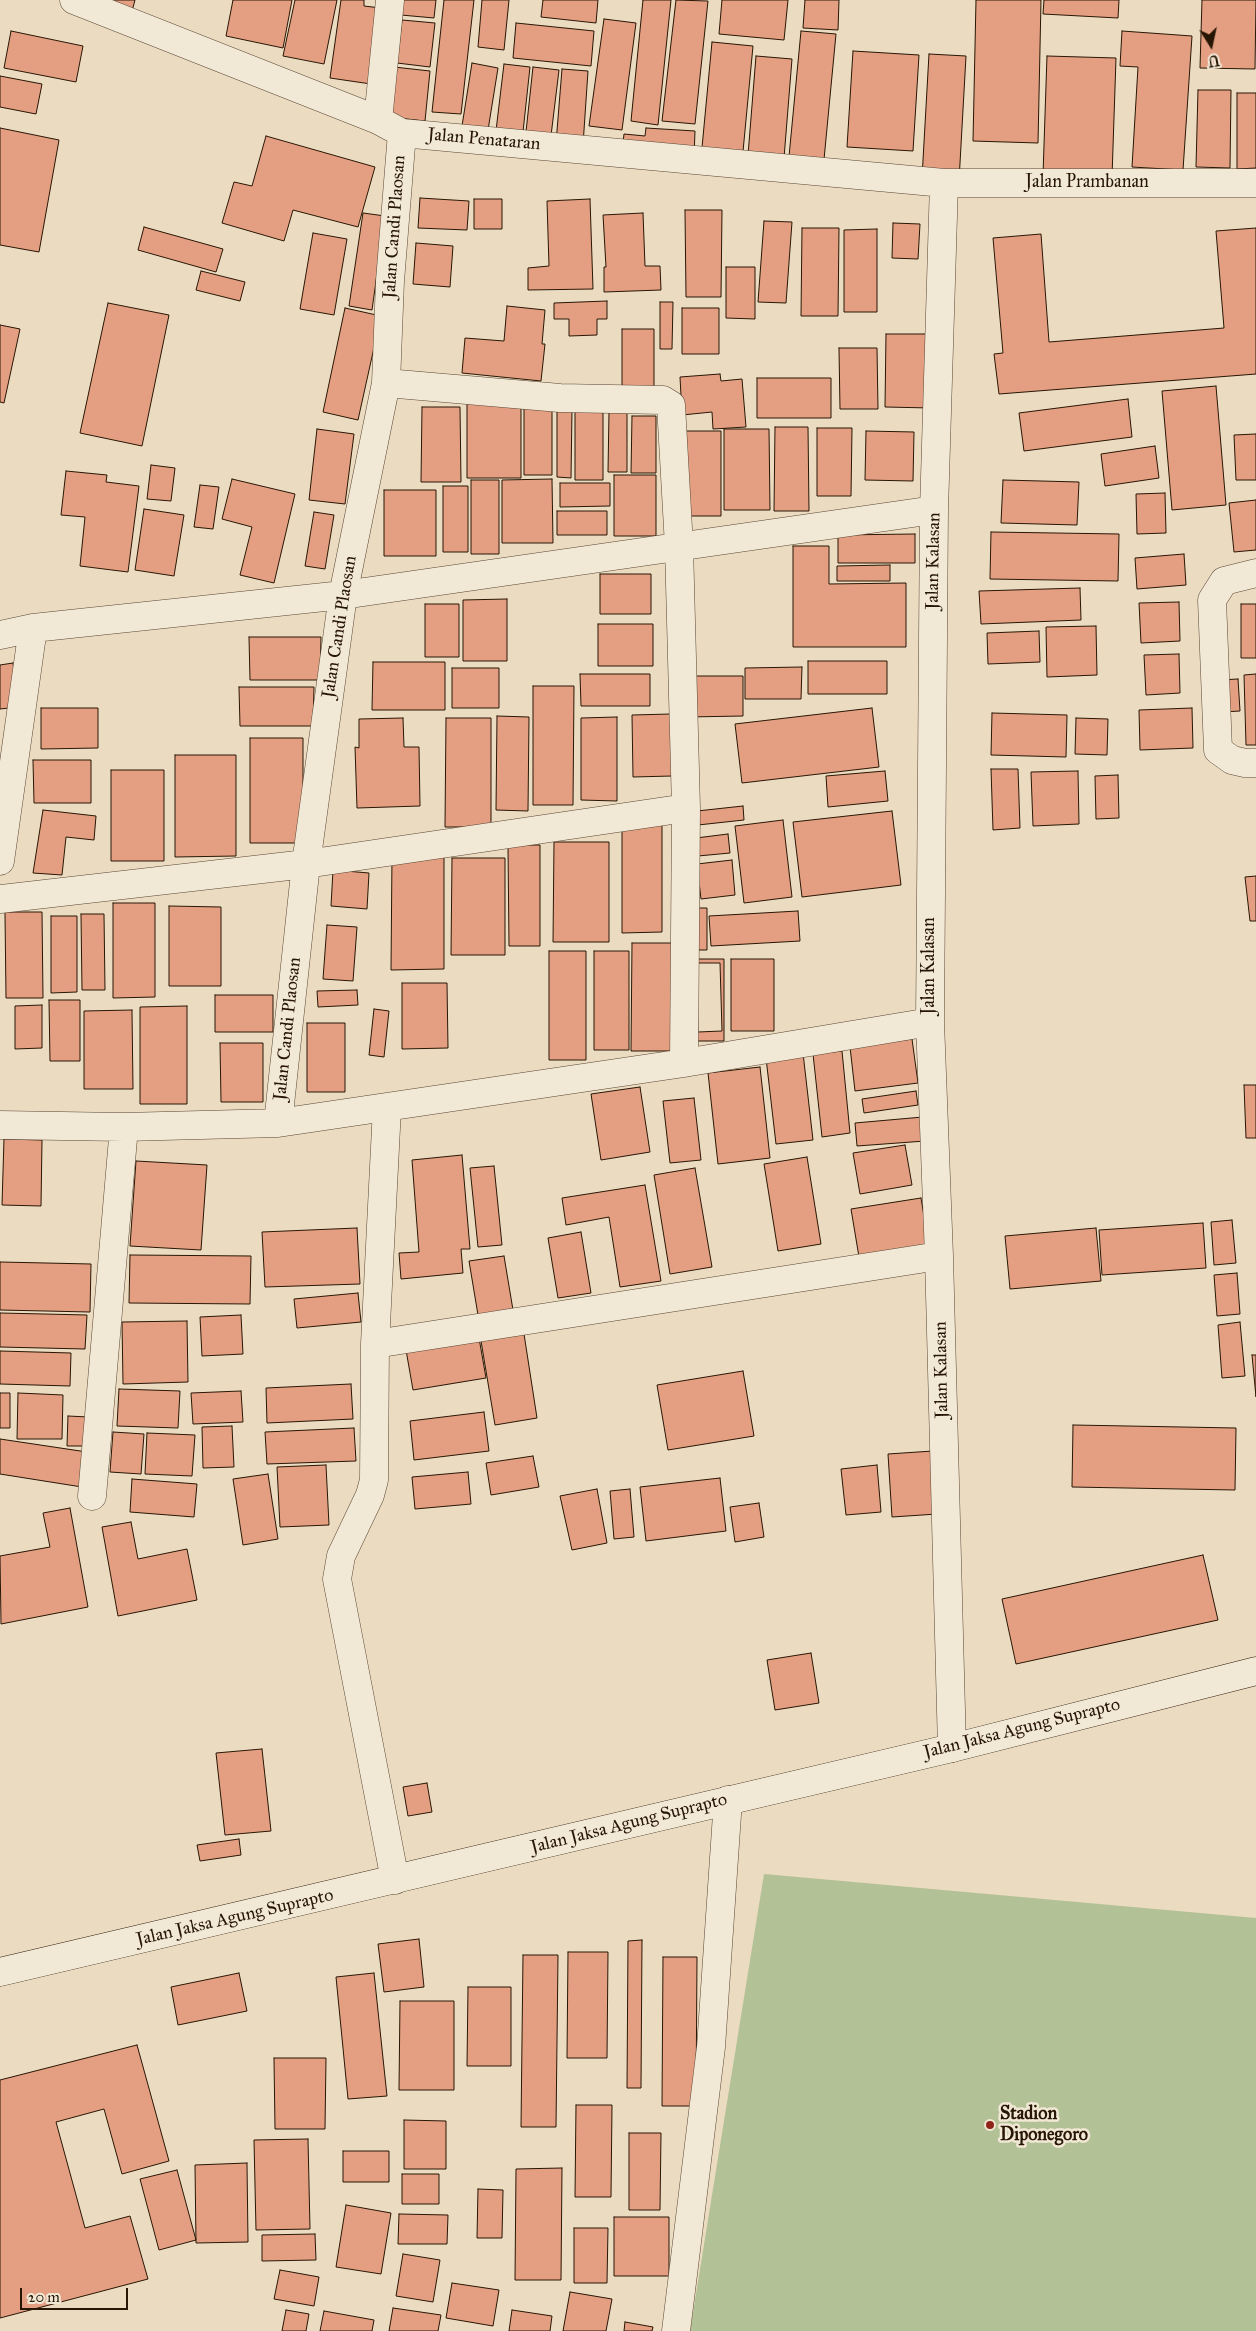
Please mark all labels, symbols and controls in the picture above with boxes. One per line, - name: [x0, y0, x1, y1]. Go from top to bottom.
- north arrow: [1186, 20, 1236, 70]
- text: U: [1207, 51, 1221, 70]
- street label: Jalan Penataran: [427, 124, 541, 156]
- street label: Jalan Candi Plaosan: [379, 154, 411, 300]
- street label: Jalan Prambanan: [1025, 172, 1149, 194]
- street label: Jalan Kalasan: [922, 512, 946, 610]
- street label: Jalan Candi Plaosan: [318, 554, 362, 700]
- street label: Jalan Kalasan: [919, 917, 941, 1015]
- street label: Jalan Candi Plaosan: [270, 956, 306, 1102]
- street label: Jalan Kalasan: [930, 1321, 954, 1419]
- street label: Jalan Jaksa Agung Suprapto: [922, 1694, 1122, 1764]
- street label: Jalan Jaksa Agung Suprapto: [529, 1789, 729, 1859]
- street label: Jalan Jaksa Agung Suprapto: [134, 1885, 336, 1951]
- place label: Stadion Diponegoro: [1000, 2104, 1088, 2146]
- marker: Stadion Diponegoro: [984, 2119, 996, 2131]
- scale bar: [22, 2278, 130, 2310]
- text: 20 m: [28, 2288, 60, 2306]

